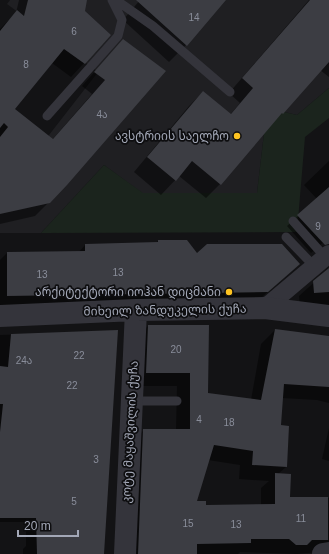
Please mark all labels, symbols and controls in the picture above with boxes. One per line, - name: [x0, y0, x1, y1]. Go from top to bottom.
- house number: 14: [188, 12, 200, 23]
- house number: 6: [71, 26, 77, 37]
- house number: 8: [23, 59, 29, 70]
- house number: 4ა: [96, 109, 108, 120]
- place label: ავსტრიის საელჩო: [115, 129, 229, 144]
- marker: ავსტრიის საელჩო: [232, 131, 242, 141]
- house number: 9: [315, 221, 321, 232]
- house number: 13: [112, 267, 124, 278]
- house number: 13: [36, 269, 48, 280]
- place label: არქიტექტორი იოჰან დიცმანი: [35, 285, 221, 300]
- marker: არქიტექტორი იოჰან დიცმანი: [224, 287, 234, 297]
- street label: მიხეილ ზანდუკელის ქუჩა: [83, 302, 247, 319]
- house number: 20: [170, 344, 182, 355]
- house number: 22: [73, 350, 85, 361]
- house number: 24ა: [16, 355, 32, 366]
- street label: კოტე მაყაშვილის ქუჩა: [119, 360, 142, 504]
- house number: 22: [66, 380, 78, 391]
- house number: 4: [196, 414, 202, 425]
- house number: 18: [223, 417, 235, 428]
- house number: 3: [93, 454, 99, 465]
- house number: 5: [71, 496, 77, 507]
- scale bar: [18, 512, 78, 538]
- house number: 11: [296, 513, 307, 524]
- house number: 15: [182, 518, 194, 529]
- text: 20 m: [24, 519, 51, 533]
- house number: 13: [230, 519, 242, 530]

